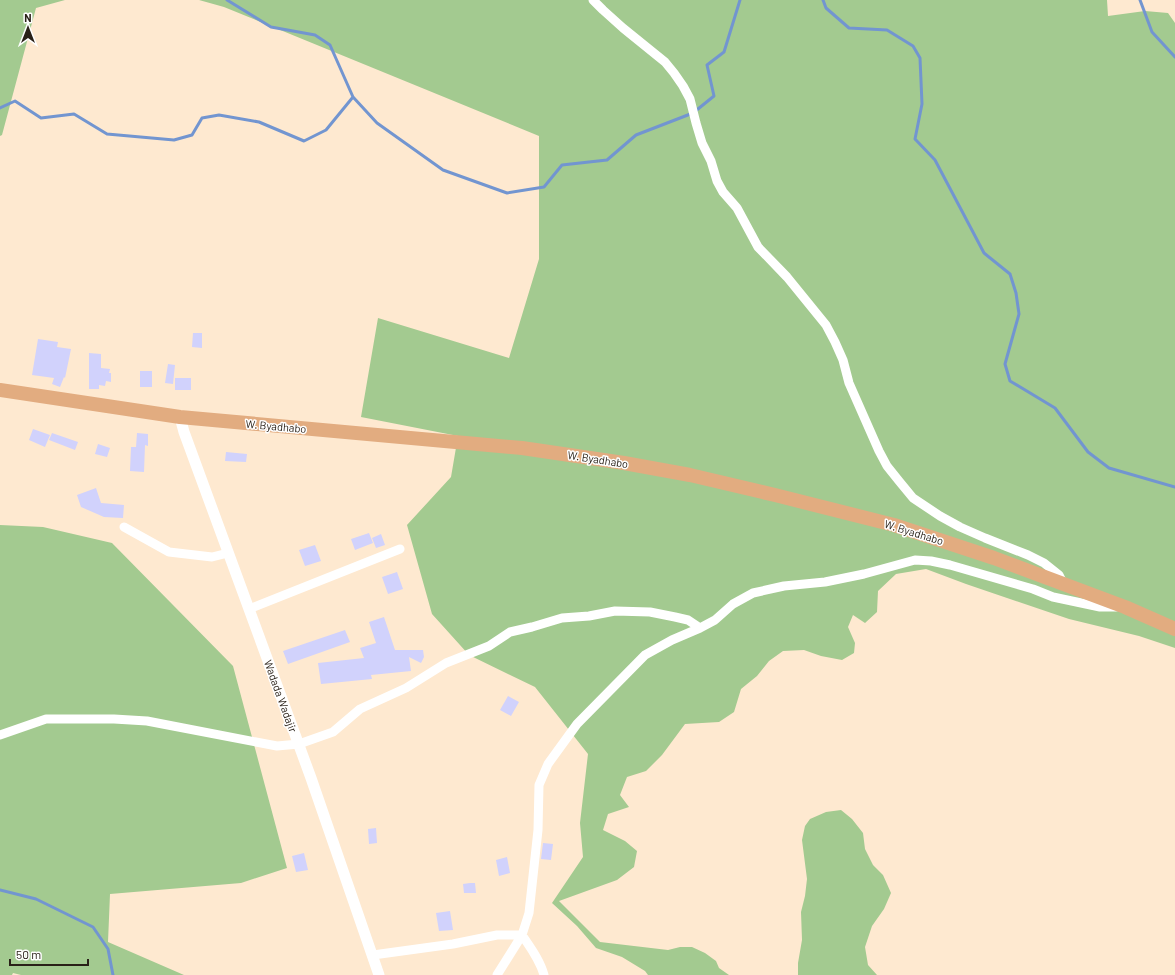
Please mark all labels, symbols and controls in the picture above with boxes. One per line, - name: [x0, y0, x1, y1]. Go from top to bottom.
- north arrow: [8, 8, 48, 48]
- text: N: [24, 11, 32, 24]
- street label: W. Byadhabo: [245, 417, 307, 435]
- street label: W. Byadhabo: [567, 448, 629, 470]
- street label: W. Byadhabo: [883, 517, 945, 547]
- street label: Wadada Wadajir: [262, 658, 300, 734]
- scale bar: [10, 941, 88, 967]
- text: 50 m: [16, 947, 41, 961]

